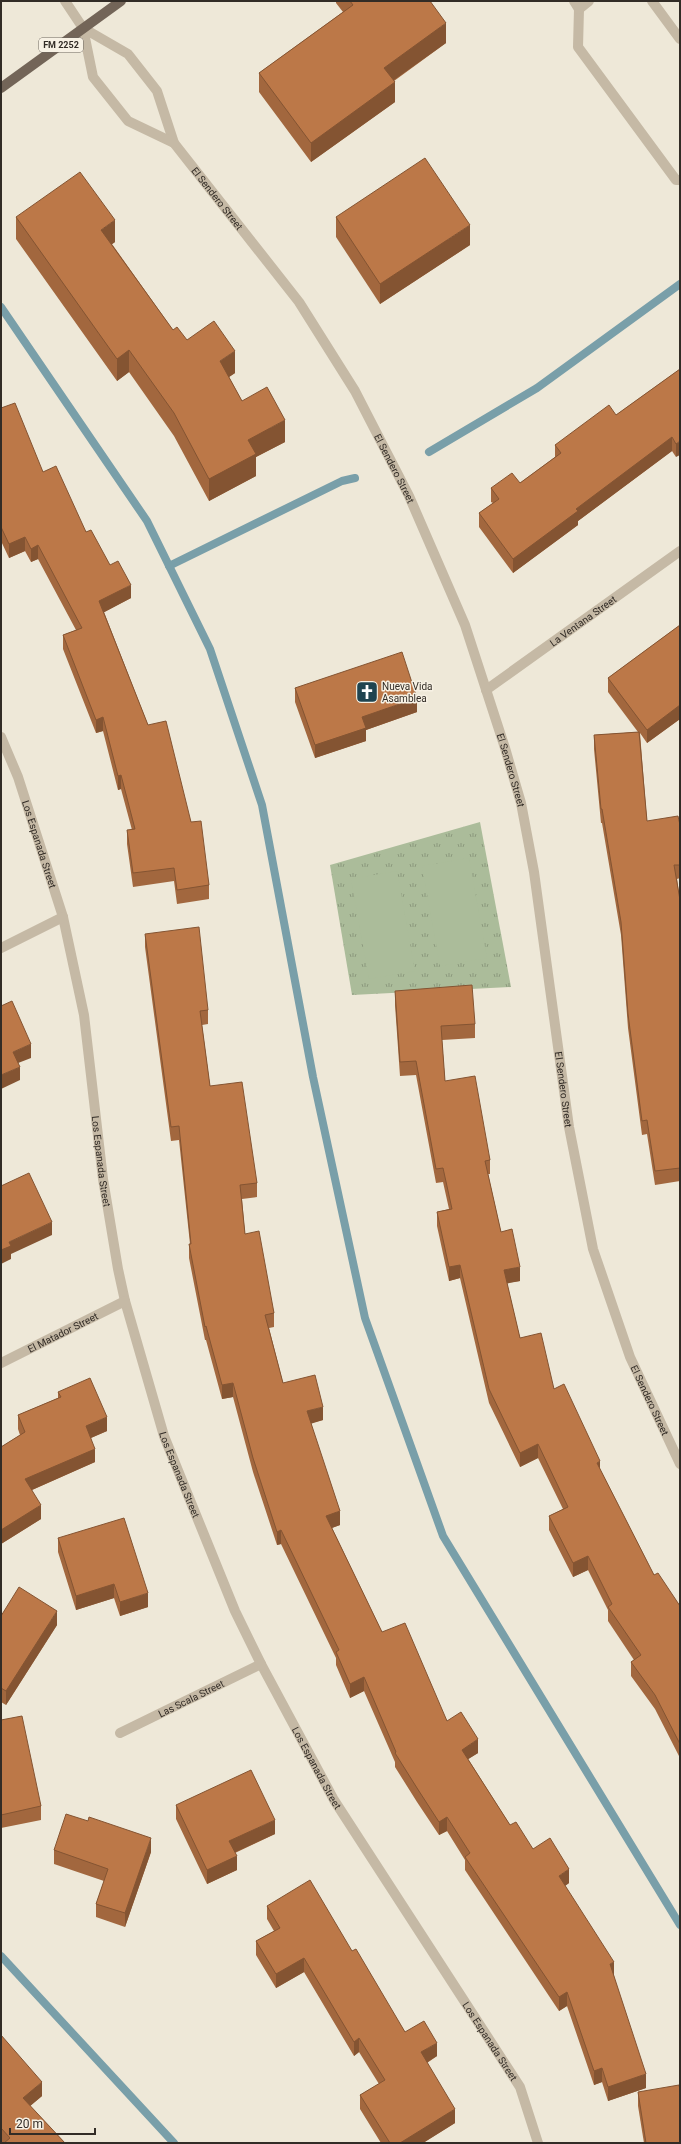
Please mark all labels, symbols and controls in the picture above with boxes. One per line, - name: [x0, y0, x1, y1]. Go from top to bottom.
- road number: FM 2252: [39, 38, 83, 52]
- street label: El Sendero Street: [190, 165, 245, 232]
- street label: El Sendero Street: [372, 432, 417, 505]
- street label: La Ventana Street: [547, 593, 618, 648]
- church icon: Nueva Vida Asamblea: [354, 679, 380, 705]
- place label: Nueva Vida Asamblea: [382, 681, 432, 704]
- street label: El Sendero Street: [495, 732, 527, 808]
- street label: Los Espanada Street: [20, 799, 59, 889]
- street label: El Sendero Street: [553, 1051, 574, 1128]
- street label: Los Espanada Street: [90, 1115, 113, 1208]
- street label: El Matador Street: [26, 1310, 100, 1354]
- street label: El Sendero Street: [629, 1363, 671, 1437]
- street label: Los Espanada Street: [158, 1430, 202, 1519]
- street label: Las Scala Street: [156, 1678, 226, 1719]
- street label: Los Espanada Street: [290, 1725, 344, 1811]
- street label: Los Espanada Street: [461, 2000, 520, 2083]
- scale bar: [10, 2110, 95, 2136]
- text: 20 m: [16, 2117, 43, 2131]

